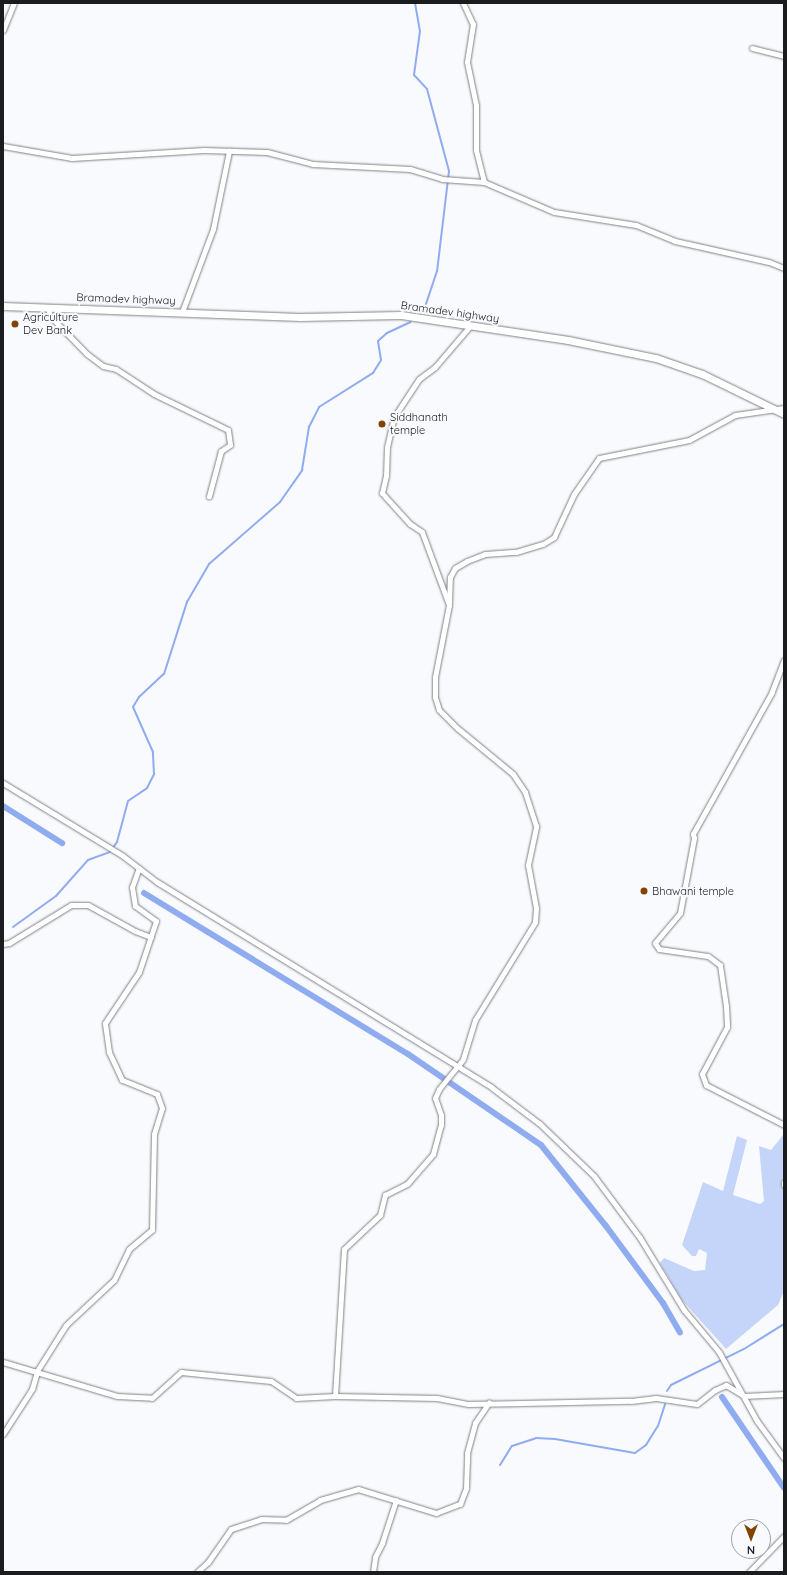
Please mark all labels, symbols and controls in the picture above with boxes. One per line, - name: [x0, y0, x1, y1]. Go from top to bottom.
- street label: Bramadev highway: [76, 291, 176, 307]
- street label: Bramadev highway: [400, 299, 500, 325]
- place label: Agriculture Dev Bank: [23, 311, 78, 337]
- marker: Agriculture Dev Bank: [10, 319, 20, 329]
- place label: Siddhanath temple: [390, 411, 448, 437]
- marker: Siddhanath temple: [377, 419, 387, 429]
- place label: Bhawani temple: [652, 884, 734, 898]
- marker: Bhawani temple: [639, 886, 649, 896]
- north arrow: [731, 1519, 771, 1559]
- text: N: [747, 1543, 755, 1557]

